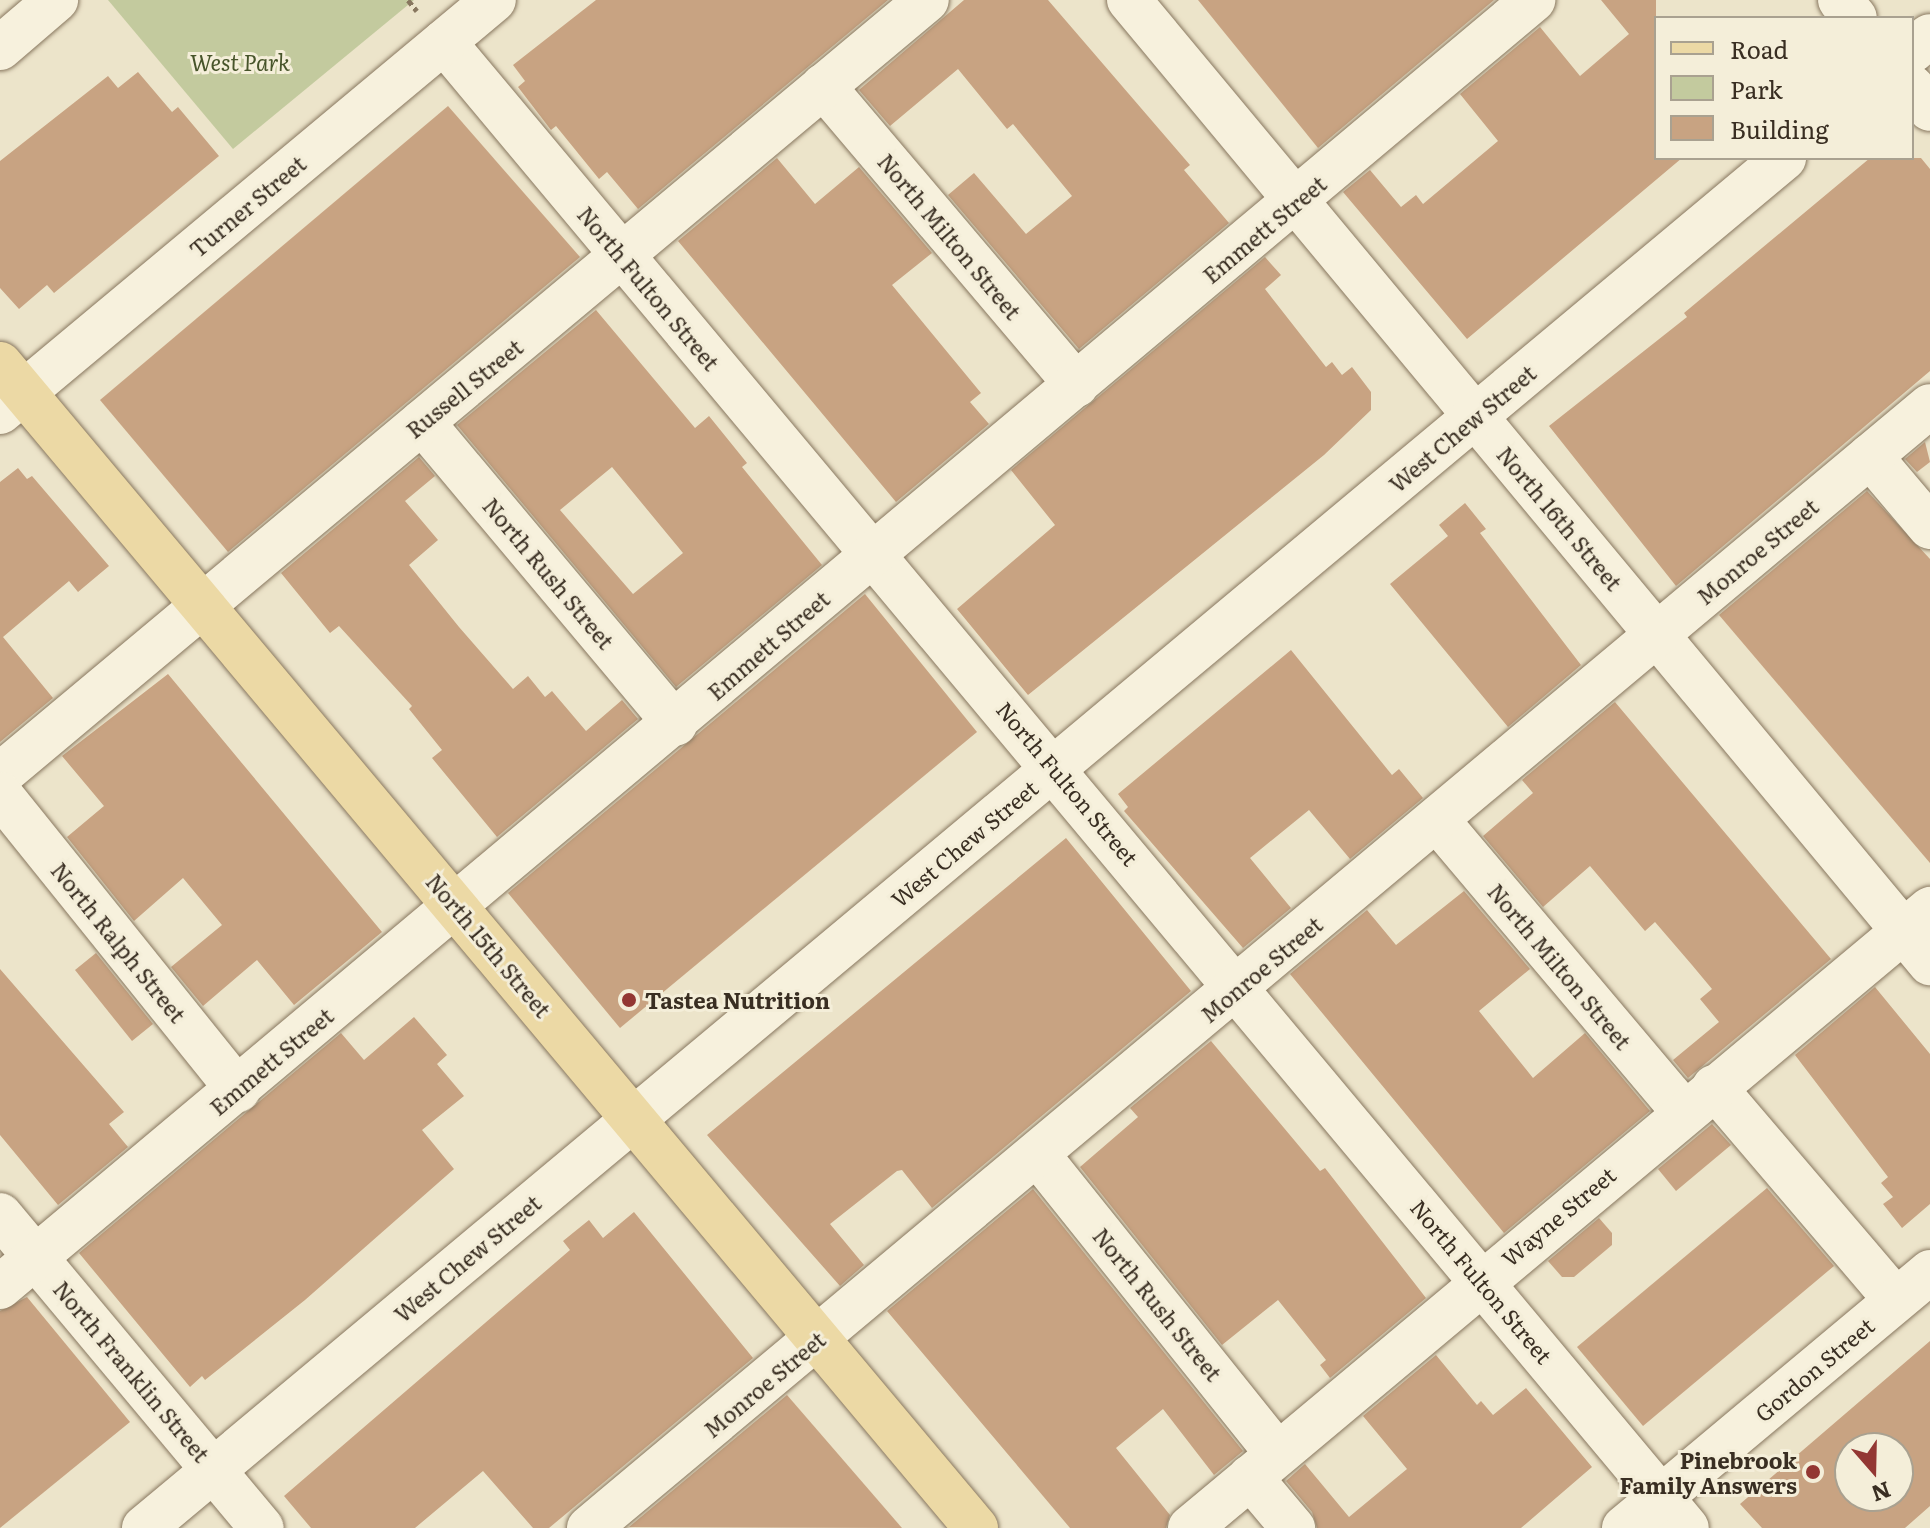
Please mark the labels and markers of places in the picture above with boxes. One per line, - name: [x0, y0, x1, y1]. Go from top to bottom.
- place label: Tastea Nutrition: [645, 987, 830, 1013]
- marker: Tastea Nutrition: [620, 991, 638, 1009]
- place label: Pinebrook Family Answers: [1619, 1446, 1797, 1498]
- marker: Pinebrook Family Answers: [1804, 1463, 1822, 1481]

